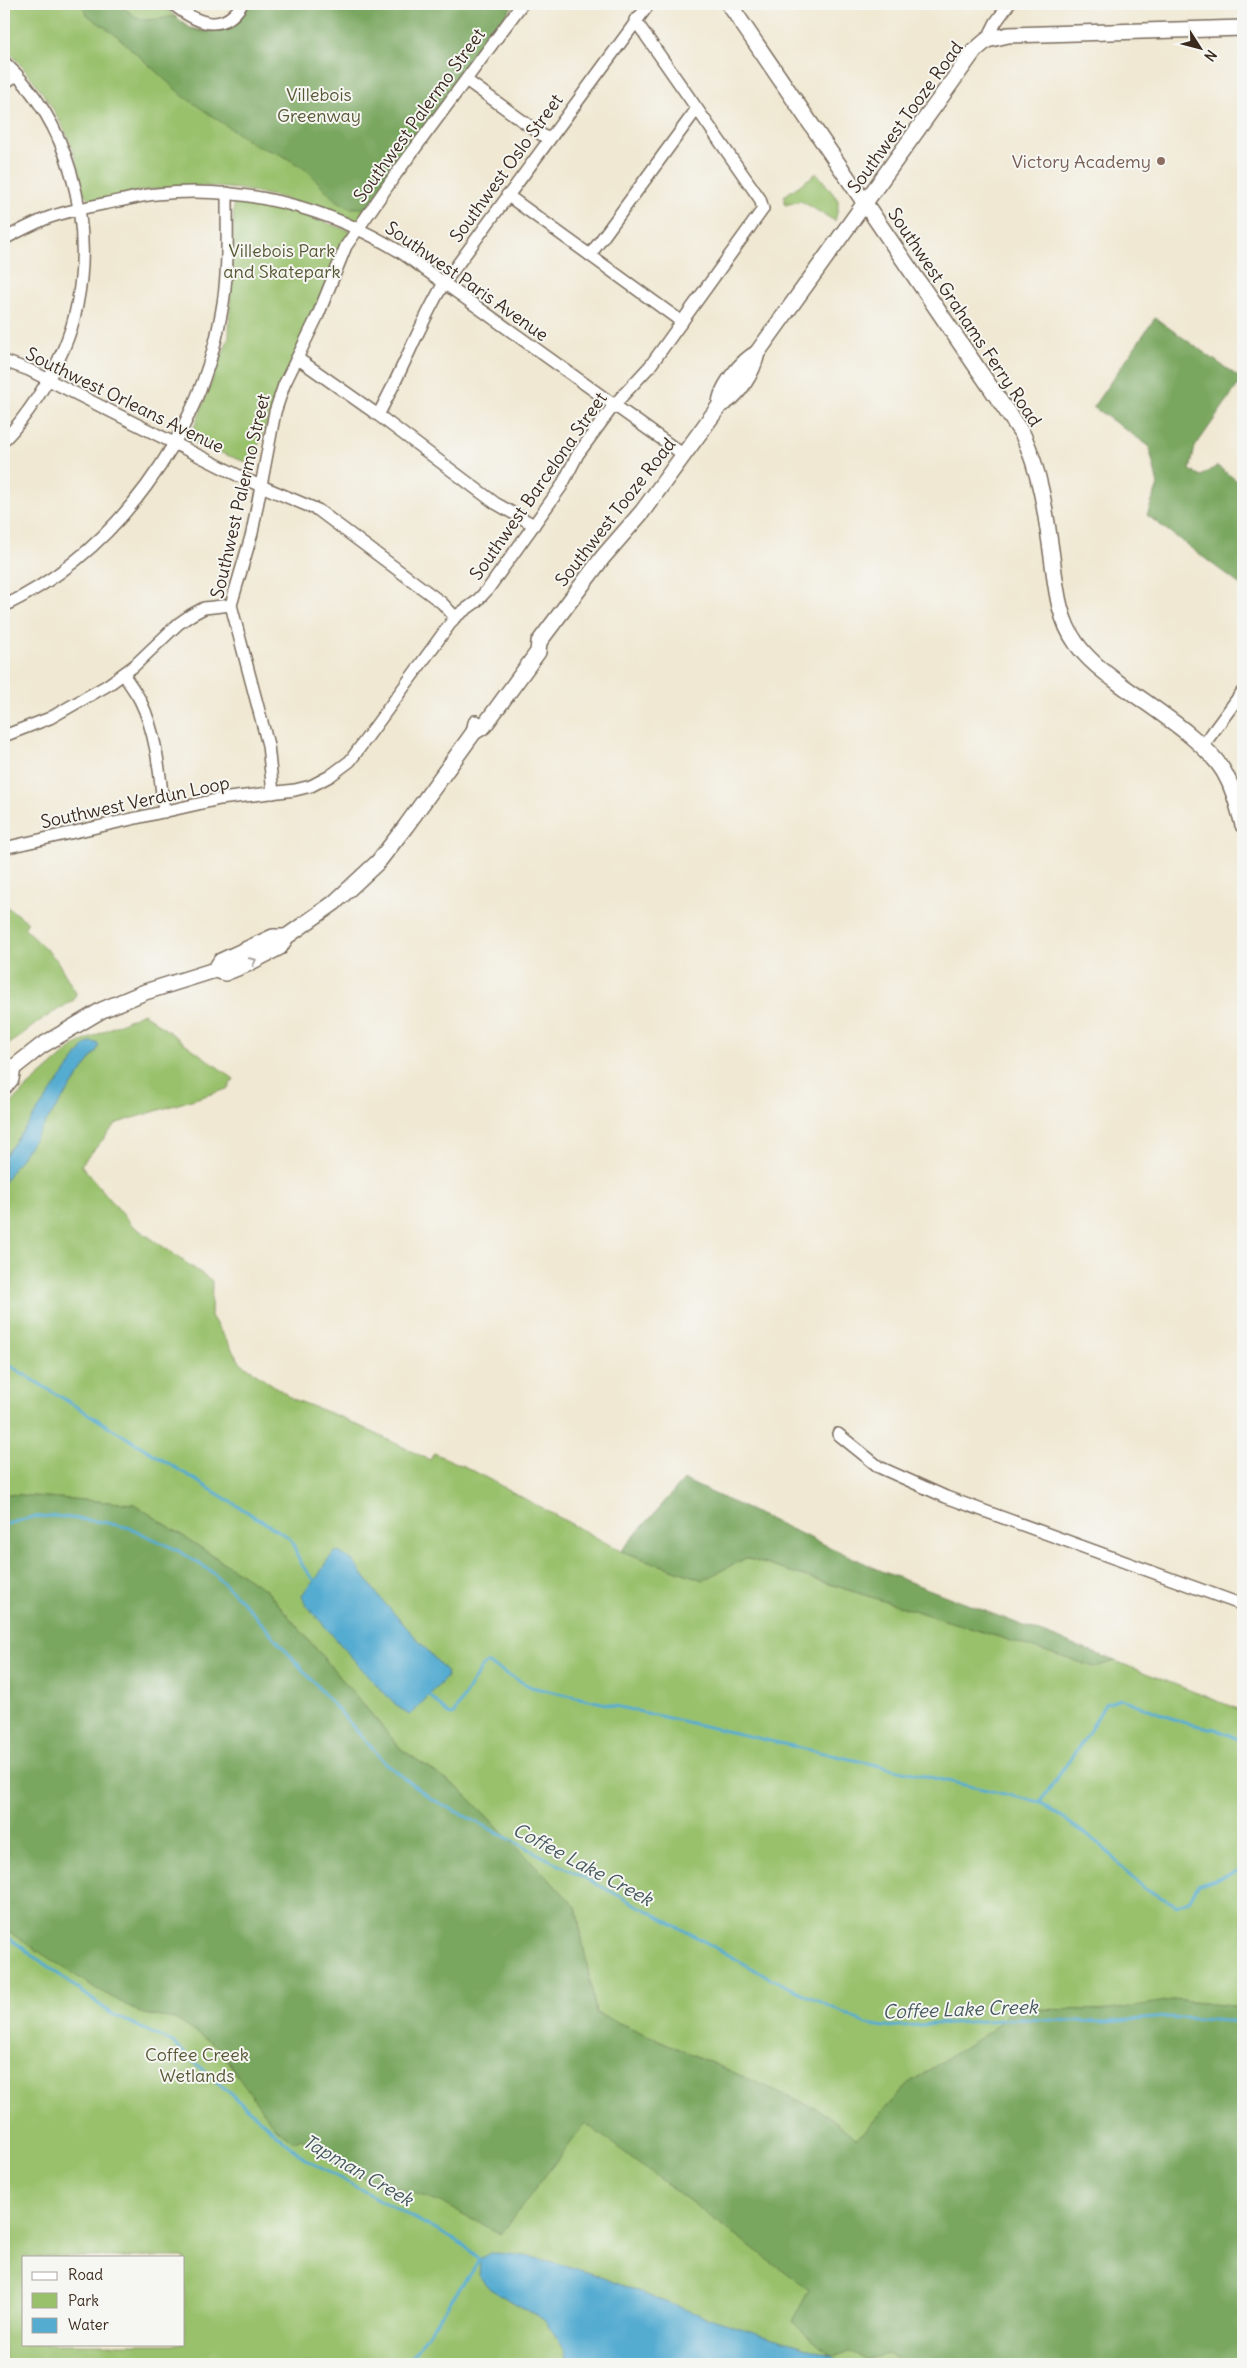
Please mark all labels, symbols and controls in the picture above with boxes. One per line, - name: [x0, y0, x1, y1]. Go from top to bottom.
- north arrow: [1174, 22, 1224, 72]
- street label: Southwest Palermo Street: [348, 24, 490, 206]
- street label: Southwest Tooze Road: [842, 36, 968, 197]
- text: N: [1200, 46, 1221, 65]
- park label: Villebois Greenway: [277, 83, 361, 127]
- street label: Southwest Oslo Street: [444, 89, 568, 247]
- place label: Victory Academy: [1012, 150, 1151, 173]
- marker: Victory Academy: [1155, 155, 1167, 167]
- street label: Southwest Grahams Ferry Road: [883, 203, 1047, 431]
- street label: Southwest Paris Avenue: [381, 216, 553, 346]
- park label: Villebois Park and Skatepark: [223, 239, 341, 283]
- street label: Southwest Orleans Avenue: [22, 342, 228, 458]
- street label: Southwest Barcelona Street: [464, 388, 612, 584]
- street label: Southwest Palermo Street: [205, 391, 275, 601]
- street label: Southwest Tooze Road: [550, 433, 680, 591]
- street label: Southwest Verdun Loop: [38, 771, 232, 833]
- one-way arrow: [248, 957, 257, 967]
- water label: Coffee Lake Creek: [509, 1817, 658, 1912]
- water label: Coffee Lake Creek: [882, 1994, 1039, 2024]
- park label: Coffee Creek Wetlands: [145, 2043, 249, 2087]
- water label: Tapman Creek: [299, 2129, 418, 2212]
- legend: [22, 2256, 185, 2346]
- text: Road: [68, 2265, 103, 2284]
- text: Park: [68, 2291, 99, 2310]
- text: Water: [68, 2315, 109, 2334]

